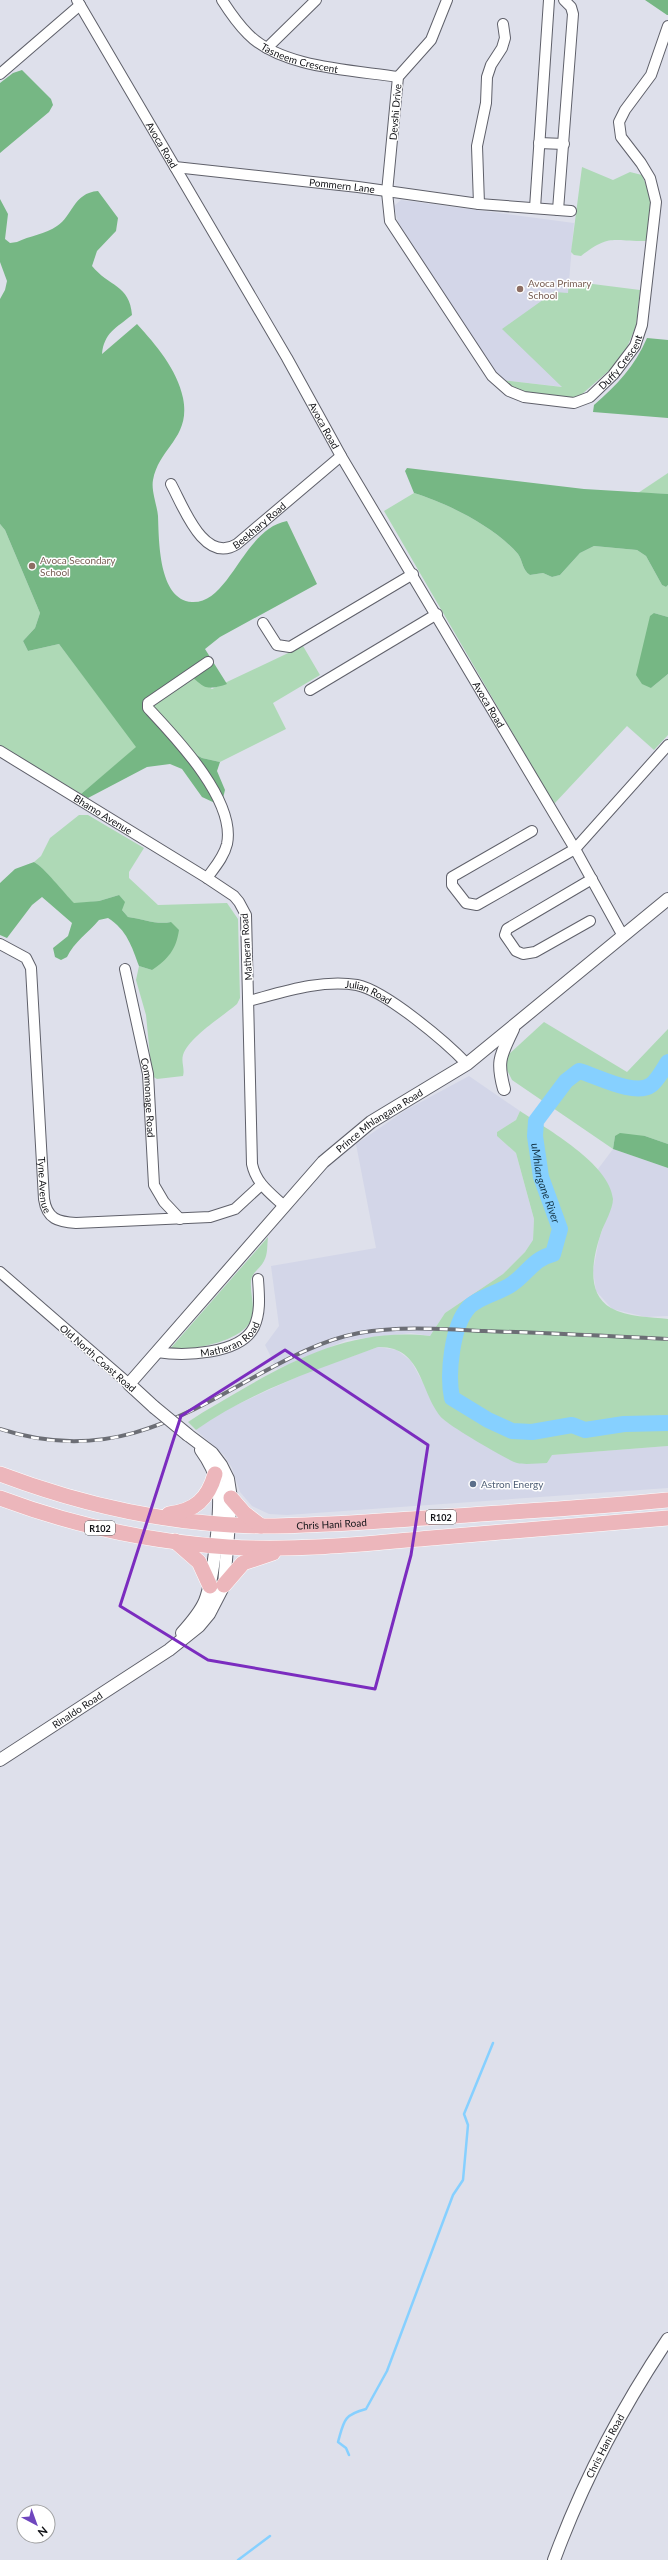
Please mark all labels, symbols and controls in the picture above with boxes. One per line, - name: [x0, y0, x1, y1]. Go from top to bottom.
- street label: Tasneem Crescent: [259, 40, 339, 75]
- street label: Devshi Drive: [387, 83, 403, 141]
- street label: Avoca Road: [144, 120, 180, 170]
- street label: Pommern Lane: [309, 176, 376, 195]
- place label: Avoca Primary School: [528, 277, 592, 301]
- marker: Avoca Primary School: [515, 284, 525, 294]
- street label: Duffy Crescent: [596, 333, 644, 392]
- street label: Avoca Road: [306, 400, 342, 451]
- street label: Beekhary Road: [230, 499, 288, 551]
- place label: Avoca Secondary School: [40, 554, 116, 578]
- marker: Avoca Secondary School: [27, 561, 37, 571]
- street label: Avoca Road: [471, 679, 507, 730]
- street label: Bhamo Avenue: [72, 792, 135, 837]
- street label: Matheran Road: [238, 913, 254, 981]
- street label: Julian Road: [345, 978, 394, 1006]
- street label: Commonage Road: [139, 1057, 157, 1138]
- street label: Prince Mhlangana Road: [333, 1086, 425, 1155]
- water label: uMhlangane River: [530, 1142, 564, 1225]
- street label: Tyne Avenue: [36, 1156, 54, 1215]
- street label: Matheran Road: [199, 1320, 262, 1359]
- street label: Old North Coast Road: [58, 1322, 138, 1394]
- place label: Astron Energy: [481, 1478, 544, 1490]
- marker: Astron Energy: [468, 1479, 478, 1489]
- road number: R102: [426, 1510, 456, 1524]
- street label: Chris Hani Road: [296, 1516, 367, 1531]
- road number: R102: [85, 1521, 115, 1535]
- street label: Rinaldo Road: [50, 1689, 105, 1731]
- street label: Chris Hani Road: [583, 2412, 626, 2480]
- north arrow: [16, 2504, 56, 2544]
- text: N: [35, 2524, 50, 2540]

